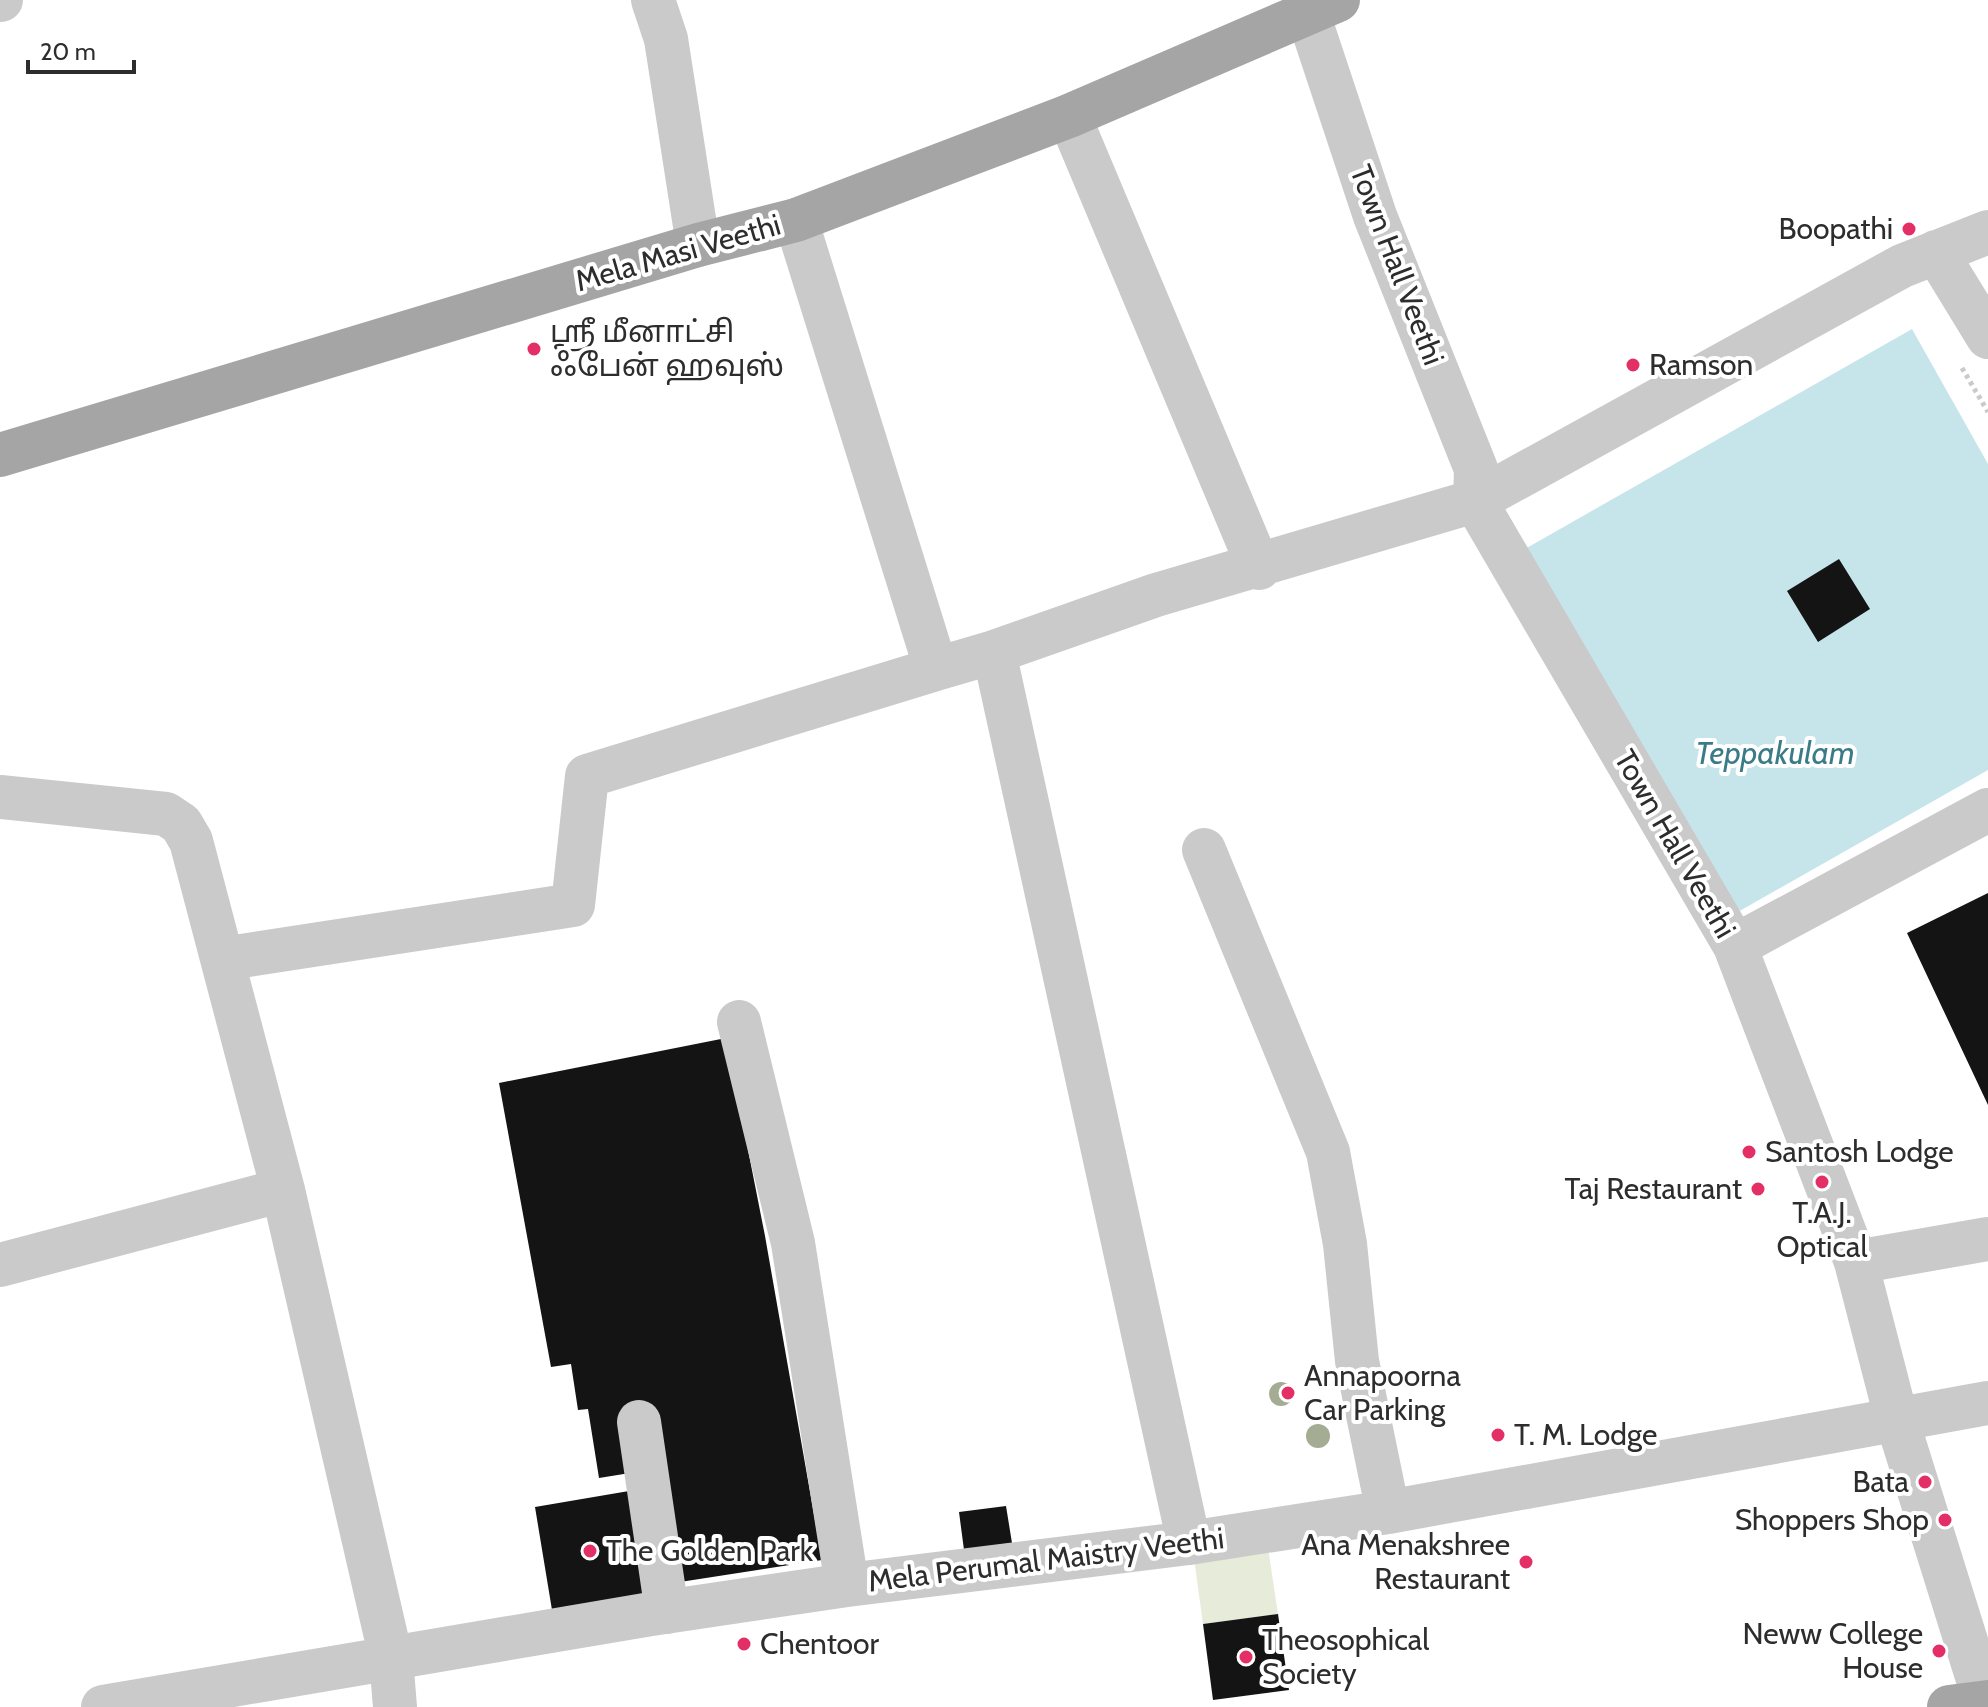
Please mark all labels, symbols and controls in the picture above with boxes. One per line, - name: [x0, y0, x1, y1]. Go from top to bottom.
- scale bar: [28, 24, 134, 74]
- text: 20 m: [40, 37, 96, 66]
- street label: Town Hall Veethi: [1342, 160, 1453, 370]
- street label: Mela Masi Veethi: [571, 206, 785, 299]
- place label: Boopathi: [1779, 210, 1893, 247]
- marker: Boopathi: [1900, 220, 1918, 238]
- place label: ஶ்ரீ மீனாட்சி ஃபேன் ஹவுஸ்: [550, 313, 784, 385]
- marker: ஶ்ரீ மீனாட்சி ஃபேன் ஹவுஸ்: [525, 340, 543, 358]
- place label: Ramson: [1649, 346, 1753, 383]
- marker: Ramson: [1624, 356, 1642, 374]
- water label: Teppakulam: [1695, 733, 1855, 772]
- street label: Town Hall Veethi: [1607, 743, 1744, 945]
- place label: Santosh Lodge: [1765, 1133, 1954, 1170]
- marker: Santosh Lodge: [1740, 1143, 1758, 1161]
- place label: Taj Restaurant: [1564, 1170, 1742, 1207]
- marker: T.A.J. Optical: [1813, 1173, 1831, 1191]
- marker: Taj Restaurant: [1749, 1180, 1767, 1198]
- place label: T.A.J. Optical: [1777, 1194, 1867, 1265]
- place label: Annapoorna Car Parking: [1304, 1357, 1461, 1428]
- marker: Annapoorna Car Parking: [1279, 1384, 1297, 1402]
- place label: T. M. Lodge: [1514, 1416, 1657, 1453]
- marker: T. M. Lodge: [1489, 1426, 1507, 1444]
- place label: Bata: [1852, 1463, 1910, 1500]
- marker: Bata: [1916, 1473, 1934, 1491]
- place label: Shoppers Shop: [1735, 1501, 1929, 1538]
- marker: Shoppers Shop: [1936, 1511, 1954, 1529]
- street label: Mela Perumal Maistry Veethi: [866, 1519, 1226, 1600]
- place label: Ana Menakshree Restaurant: [1301, 1526, 1510, 1597]
- place label: The Golden Park: [606, 1532, 814, 1569]
- marker: The Golden Park: [581, 1542, 599, 1560]
- marker: Ana Menakshree Restaurant: [1517, 1553, 1535, 1571]
- place label: Neww College House: [1742, 1615, 1923, 1686]
- place label: Theosophical Society: [1262, 1621, 1429, 1692]
- place label: Chentoor: [760, 1625, 880, 1662]
- marker: Chentoor: [735, 1635, 753, 1653]
- marker: Neww College House: [1930, 1642, 1948, 1660]
- marker: Theosophical Society: [1237, 1648, 1255, 1666]

